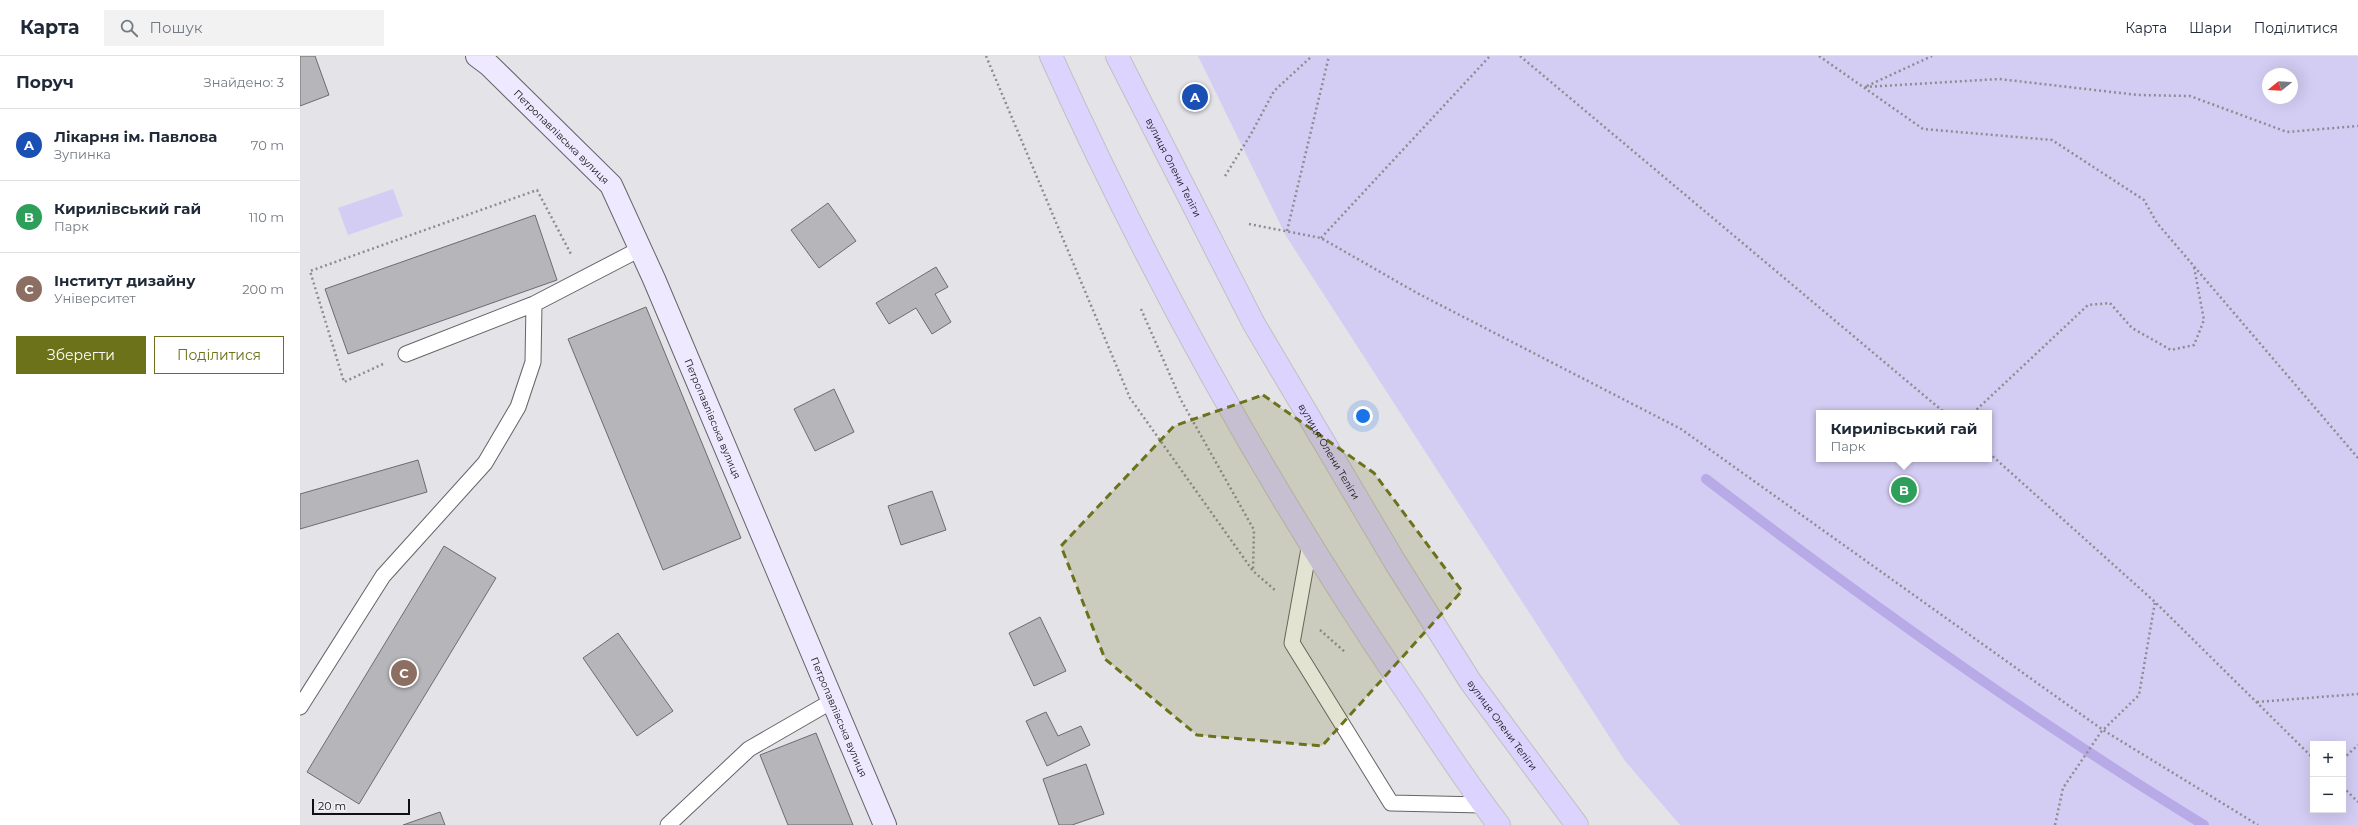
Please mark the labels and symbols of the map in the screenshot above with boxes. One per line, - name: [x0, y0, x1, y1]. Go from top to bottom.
- north arrow: [2262, 68, 2298, 104]
- pin: A: [1182, 82, 1208, 112]
- street label: Петропавлівська вулиця: [511, 87, 612, 186]
- street label: вулиця Олени Теліги: [1143, 116, 1205, 219]
- street label: Петропавлівська вулиця: [682, 357, 744, 481]
- street label: вулиця Олени Теліги: [1296, 401, 1363, 502]
- your location: [1353, 406, 1373, 426]
- pin: B: [1891, 475, 1917, 505]
- street label: Петропавлівська вулиця: [808, 655, 870, 779]
- pin: C: [391, 658, 417, 688]
- street label: вулиця Олени Теліги: [1465, 677, 1540, 773]
- scale bar: [312, 797, 410, 816]

